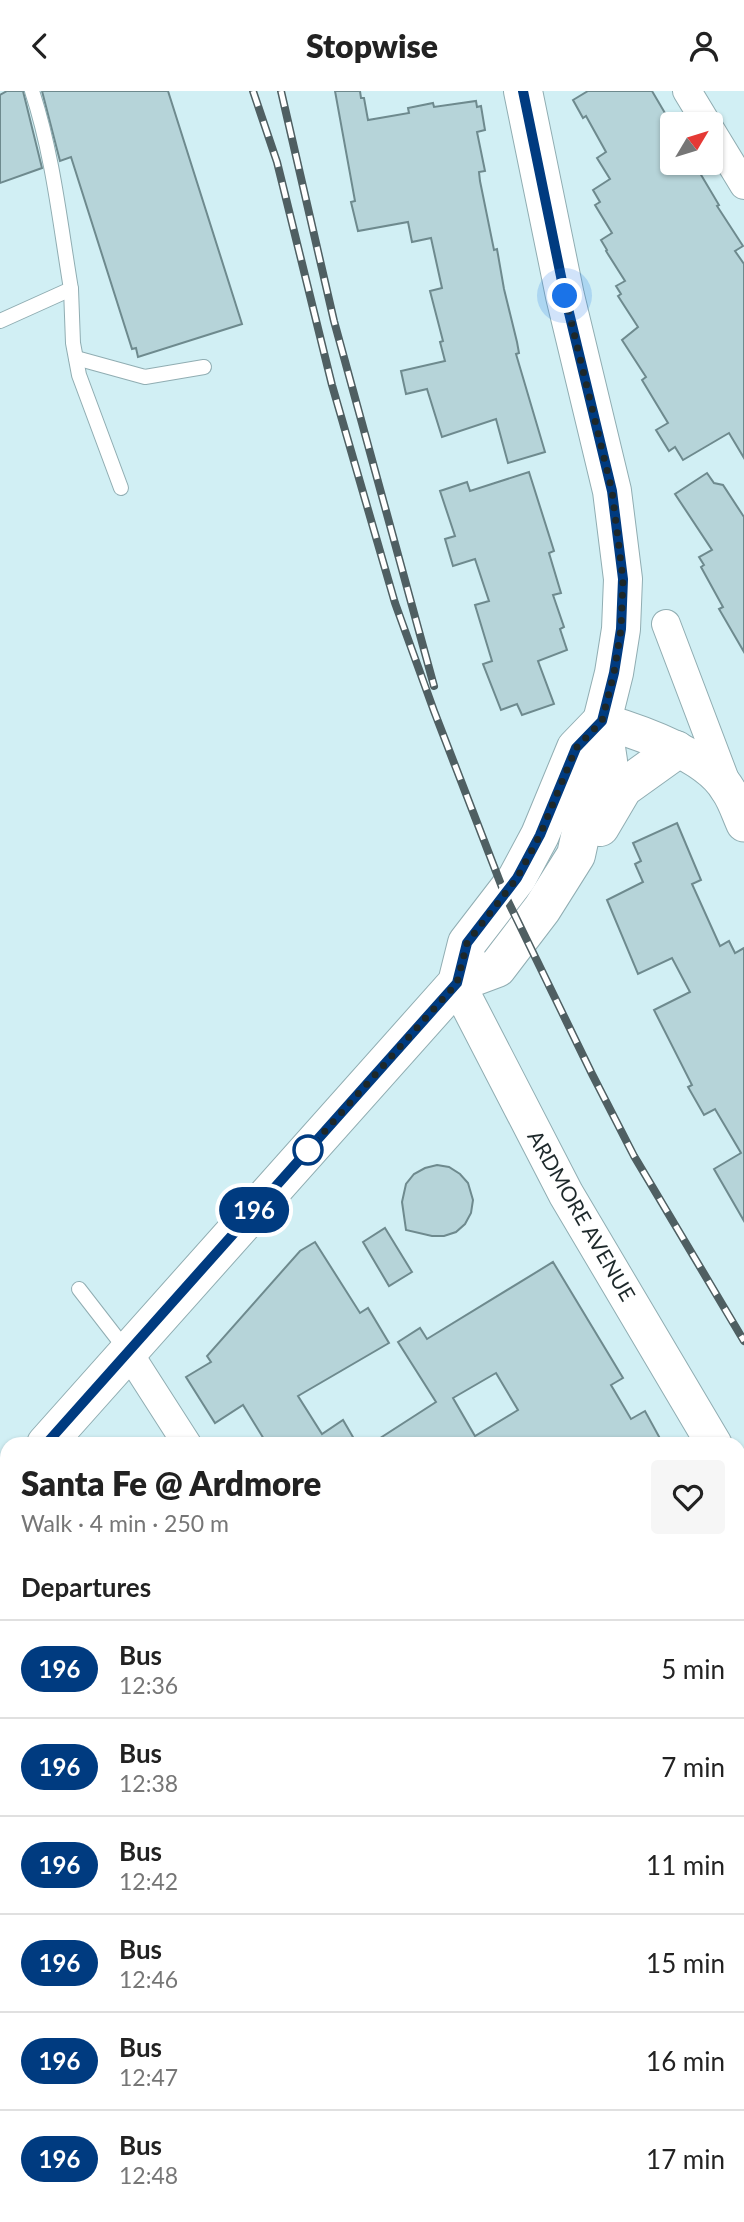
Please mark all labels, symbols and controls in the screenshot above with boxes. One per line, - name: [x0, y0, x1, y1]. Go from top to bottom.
- text: Stopwise: [306, 26, 438, 65]
- icon: back: [21, 27, 59, 65]
- icon: person: [685, 27, 723, 65]
- north arrow: [660, 112, 723, 175]
- map controls: [660, 112, 723, 175]
- your location: [547, 278, 582, 313]
- street label: ARDMORE AVENUE: [523, 1126, 641, 1305]
- unlabelled marker: [293, 1135, 323, 1165]
- line badge: 196: [214, 1187, 294, 1233]
- text: 196: [233, 1195, 275, 1224]
- button: heart: [651, 1460, 725, 1534]
- text: Santa Fe @ Ardmore: [21, 1463, 321, 1503]
- text: Walk · 4 min · 250 m: [21, 1509, 229, 1537]
- text: Departures: [21, 1571, 151, 1603]
- text: Bus: [119, 1639, 162, 1671]
- text: 5 min: [661, 1653, 725, 1685]
- text: 196: [39, 1654, 80, 1683]
- text: 12:36: [119, 1671, 178, 1699]
- text: Bus: [119, 1737, 162, 1769]
- text: 7 min: [661, 1751, 725, 1783]
- text: 196: [39, 1752, 80, 1781]
- text: 12:38: [119, 1769, 178, 1797]
- text: Bus: [119, 1835, 162, 1867]
- text: 11 min: [646, 1849, 725, 1881]
- text: 196: [39, 1850, 80, 1879]
- text: 12:42: [119, 1867, 178, 1895]
- text: Bus: [119, 1933, 162, 1965]
- text: 15 min: [646, 1947, 725, 1979]
- text: 196: [39, 1948, 80, 1977]
- text: 12:46: [119, 1965, 178, 1993]
- text: Bus: [119, 2031, 162, 2063]
- text: 16 min: [646, 2045, 725, 2077]
- text: 196: [39, 2046, 80, 2075]
- text: 12:47: [119, 2063, 178, 2091]
- text: Bus: [119, 2129, 162, 2161]
- text: 17 min: [646, 2143, 725, 2175]
- text: 196: [39, 2144, 80, 2173]
- text: 12:48: [119, 2161, 178, 2189]

